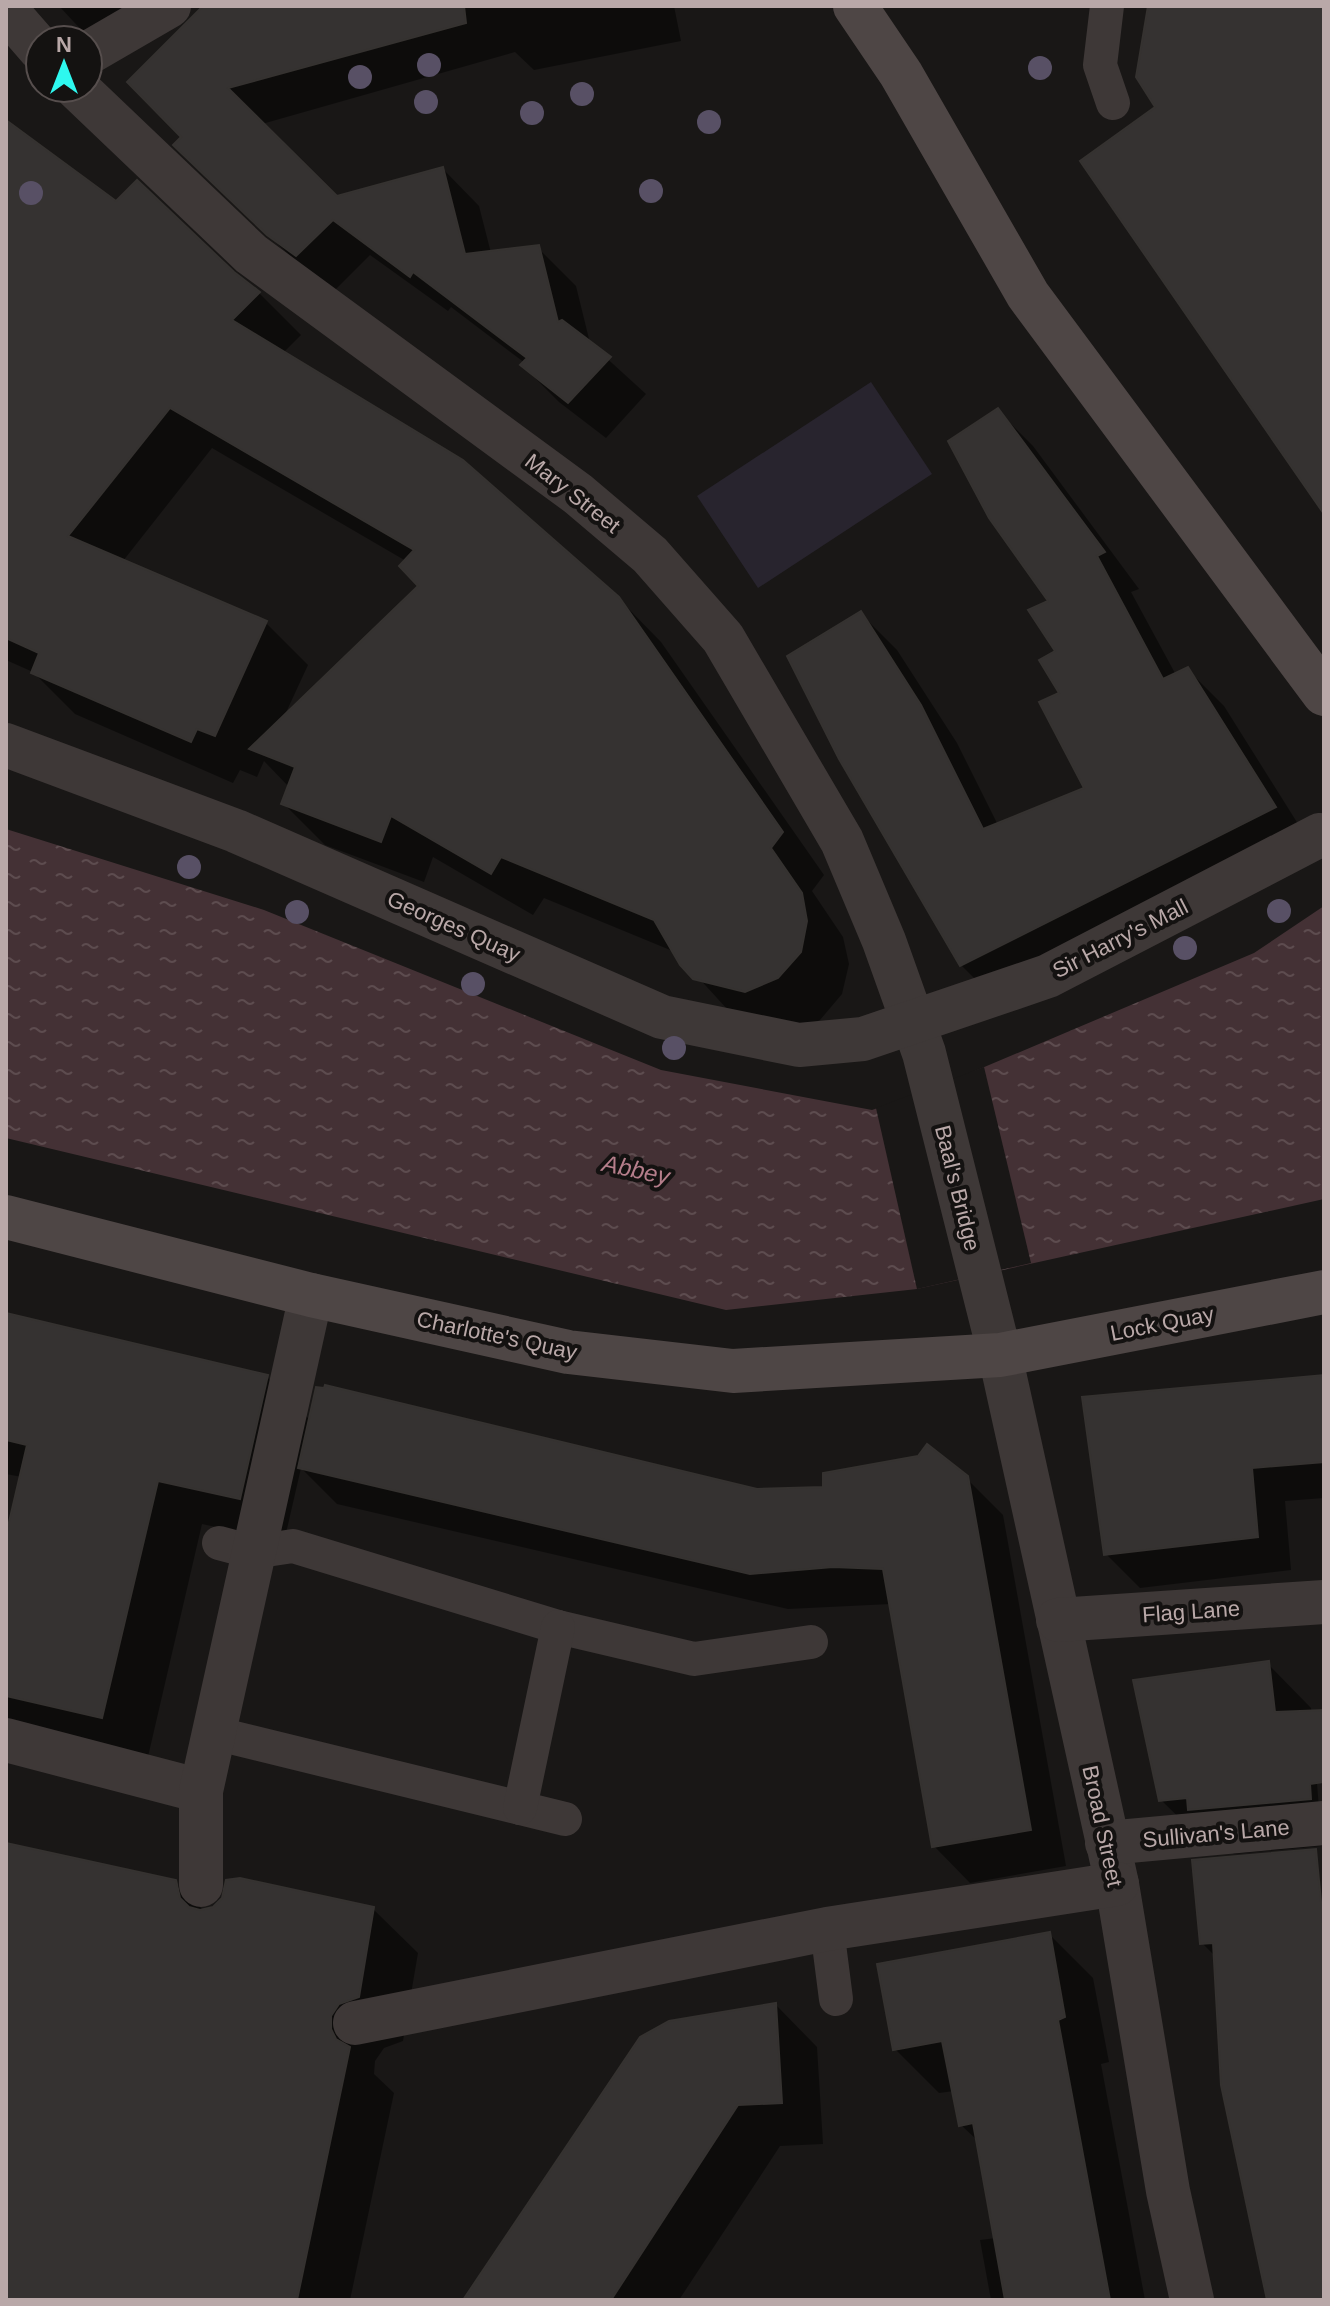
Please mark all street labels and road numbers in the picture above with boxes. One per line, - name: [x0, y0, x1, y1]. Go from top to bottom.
- street label: Mary Street: [520, 449, 625, 538]
- street label: Georges Quay: [383, 886, 524, 967]
- street label: Sir Harry's Mall: [1048, 894, 1192, 983]
- street label: Baal's Bridge: [930, 1123, 985, 1254]
- street label: Lock Quay: [1108, 1301, 1216, 1346]
- street label: Charlotte's Quay: [414, 1306, 579, 1365]
- street label: Flag Lane: [1141, 1596, 1241, 1627]
- street label: Broad Street: [1077, 1763, 1128, 1889]
- street label: Sullivan's Lane: [1142, 1815, 1291, 1852]

